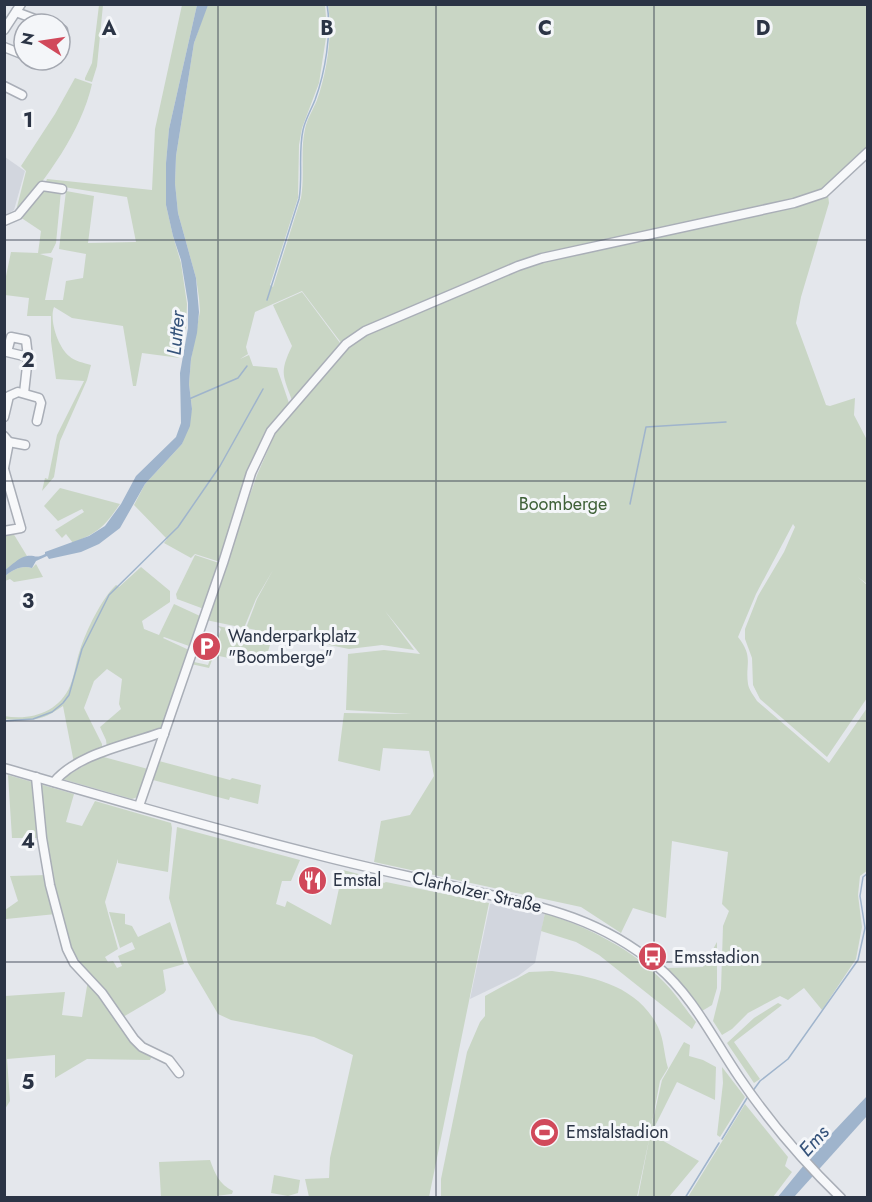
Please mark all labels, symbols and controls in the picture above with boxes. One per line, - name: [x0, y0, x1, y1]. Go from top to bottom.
- north arrow: [12, 12, 72, 72]
- text: A: [101, 14, 117, 43]
- text: B: [320, 14, 334, 43]
- text: C: [538, 14, 552, 43]
- text: D: [756, 14, 770, 43]
- text: N: [15, 30, 40, 48]
- text: 1: [23, 106, 33, 135]
- water label: Lutter: [160, 308, 193, 356]
- text: 2: [21, 346, 35, 375]
- park label: Boomberge: [519, 491, 607, 517]
- text: 3: [22, 587, 34, 616]
- place label: Wanderparkplatz "Boomberge": [228, 623, 357, 670]
- parking icon: Wanderparkplatz "Boomberge": [191, 630, 223, 662]
- text: 4: [21, 827, 35, 856]
- restaurant icon: Emstal: [296, 864, 328, 896]
- street label: Clarholzer Straße: [410, 864, 544, 920]
- place label: Emstal: [333, 867, 381, 893]
- bus stop icon: Emsstadion: [637, 941, 669, 973]
- place label: Emsstadion: [674, 944, 760, 970]
- text: 5: [22, 1068, 35, 1097]
- sports icon: Emstalstadion: [529, 1116, 561, 1148]
- place label: Emstalstadion: [566, 1119, 669, 1145]
- water label: Ems: [792, 1119, 836, 1163]

